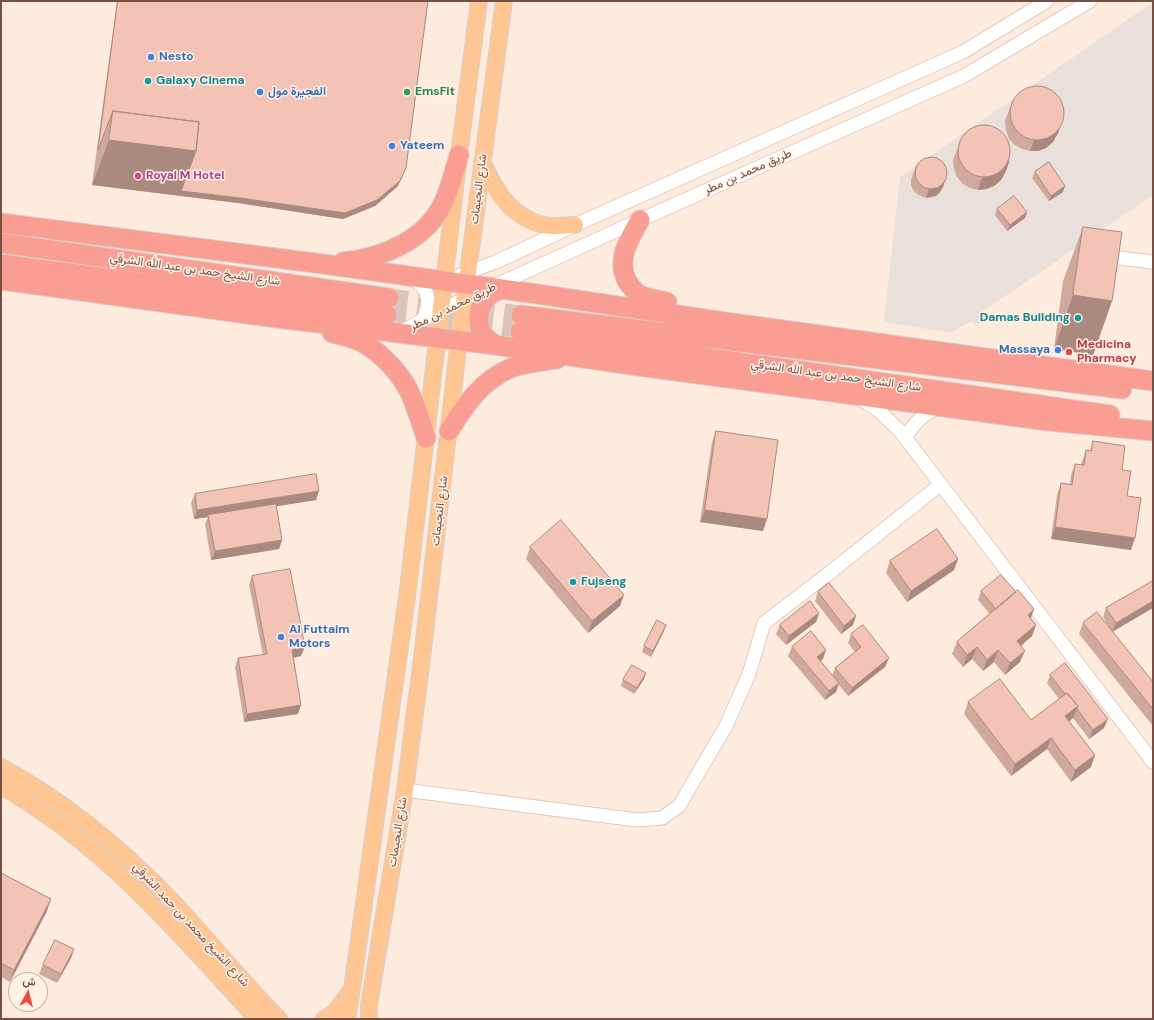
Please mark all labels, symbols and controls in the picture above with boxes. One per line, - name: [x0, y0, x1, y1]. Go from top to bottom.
- place label: Nesto: [159, 50, 194, 64]
- marker: Nesto: [146, 52, 156, 62]
- place label: Galaxy Cinema: [156, 74, 245, 88]
- marker: Galaxy Cinema: [143, 76, 153, 86]
- place label: الفجيرة مول: [268, 85, 326, 99]
- place label: EmsFit: [415, 85, 455, 99]
- marker: الفجيرة مول: [255, 87, 265, 97]
- marker: EmsFit: [402, 87, 412, 97]
- place label: Yateem: [400, 139, 444, 153]
- marker: Yateem: [387, 141, 397, 151]
- street label: طريق محمد بن مطر: [702, 146, 794, 198]
- street label: شارع النجيمات: [468, 153, 490, 225]
- place label: Royal M Hotel: [146, 169, 224, 183]
- marker: Royal M Hotel: [133, 171, 143, 181]
- street label: شارع الشيخ حمد بن عبد الله الشرقي: [109, 251, 281, 289]
- street label: طريق محمد بن مطر: [408, 280, 498, 334]
- place label: Damas Building: [980, 311, 1070, 325]
- marker: Damas Building: [1073, 313, 1083, 323]
- place label: Medicina Pharmacy: [1077, 338, 1137, 366]
- place label: Massaya: [999, 343, 1050, 357]
- marker: Massaya: [1053, 345, 1063, 355]
- marker: Medicina Pharmacy: [1064, 347, 1074, 357]
- street label: شارع الشيخ حمد بن عبد الله الشرقي: [750, 357, 922, 395]
- street label: شارع النجيمات: [429, 475, 451, 547]
- place label: Fujseng: [581, 575, 627, 589]
- marker: Fujseng: [568, 577, 578, 587]
- place label: Al Futtaim Motors: [289, 623, 350, 651]
- marker: Al Futtaim Motors: [276, 632, 286, 642]
- street label: شارع النجيمات: [385, 796, 411, 868]
- street label: شارع الشيخ محمد بن حمد الشرقي: [130, 860, 252, 990]
- north arrow: [8, 972, 48, 1012]
- text: ش: [22, 973, 37, 989]

